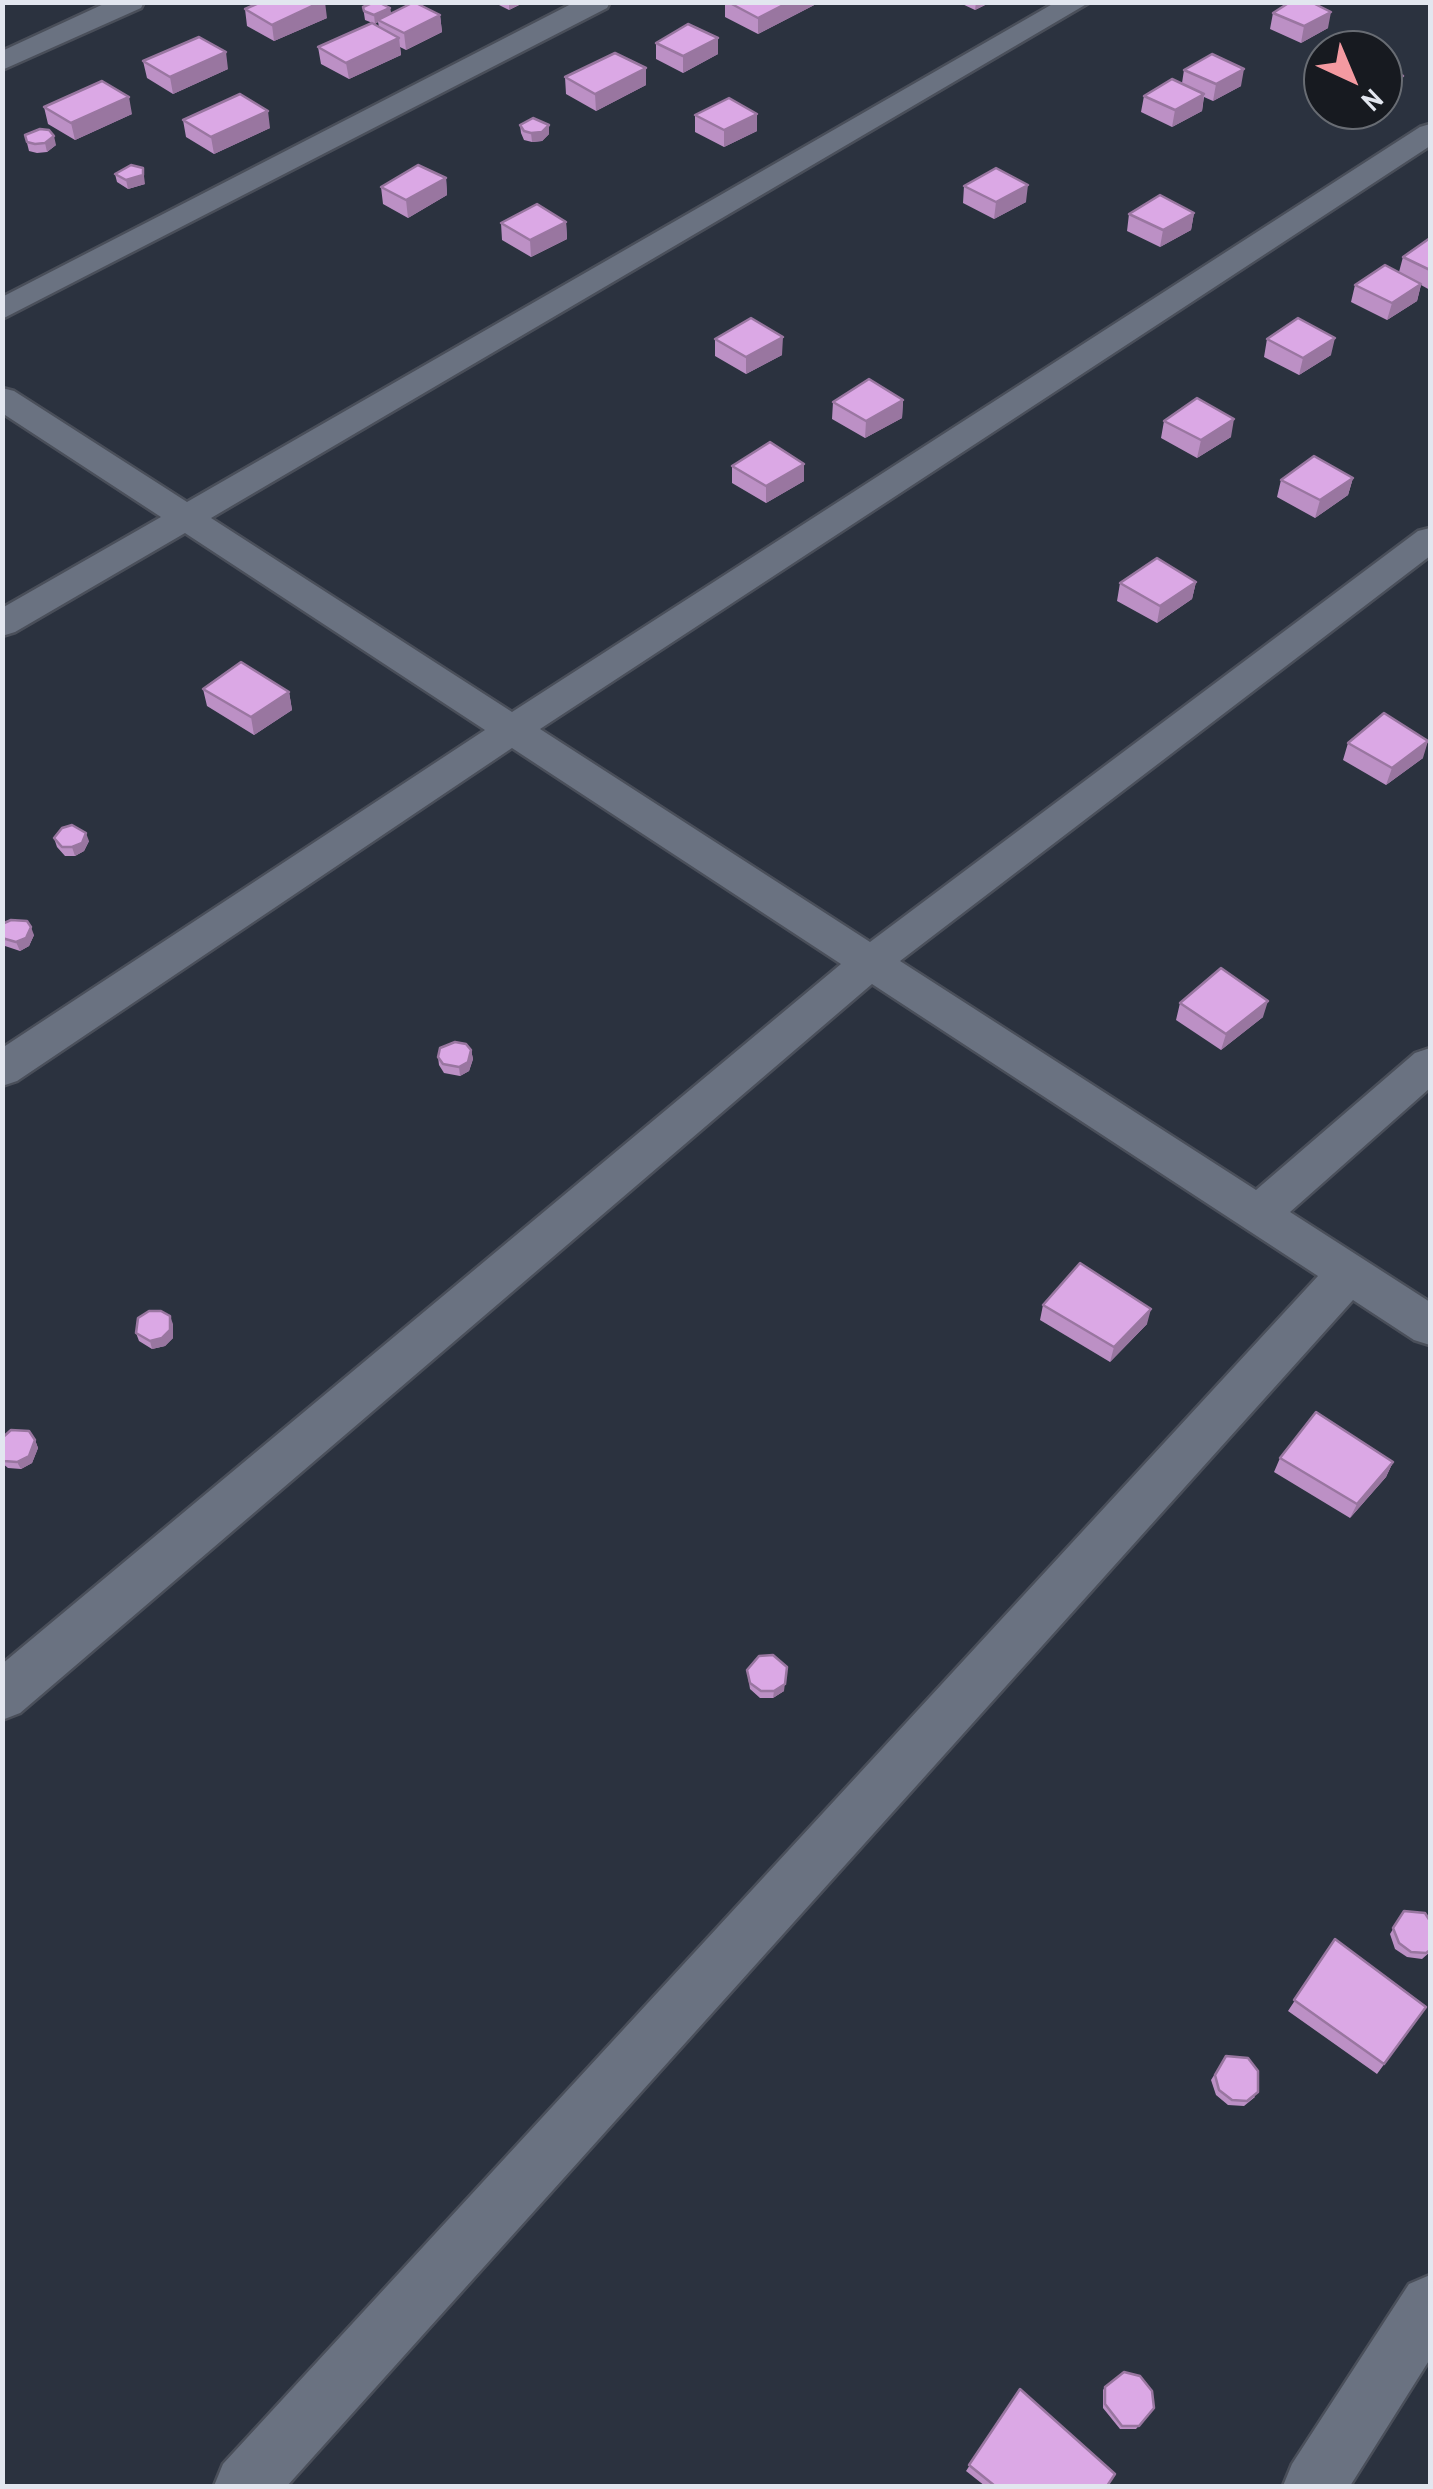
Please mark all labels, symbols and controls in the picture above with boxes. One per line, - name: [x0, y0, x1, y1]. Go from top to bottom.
- north arrow: [1303, 30, 1403, 130]
- text: N: [1353, 81, 1392, 120]

